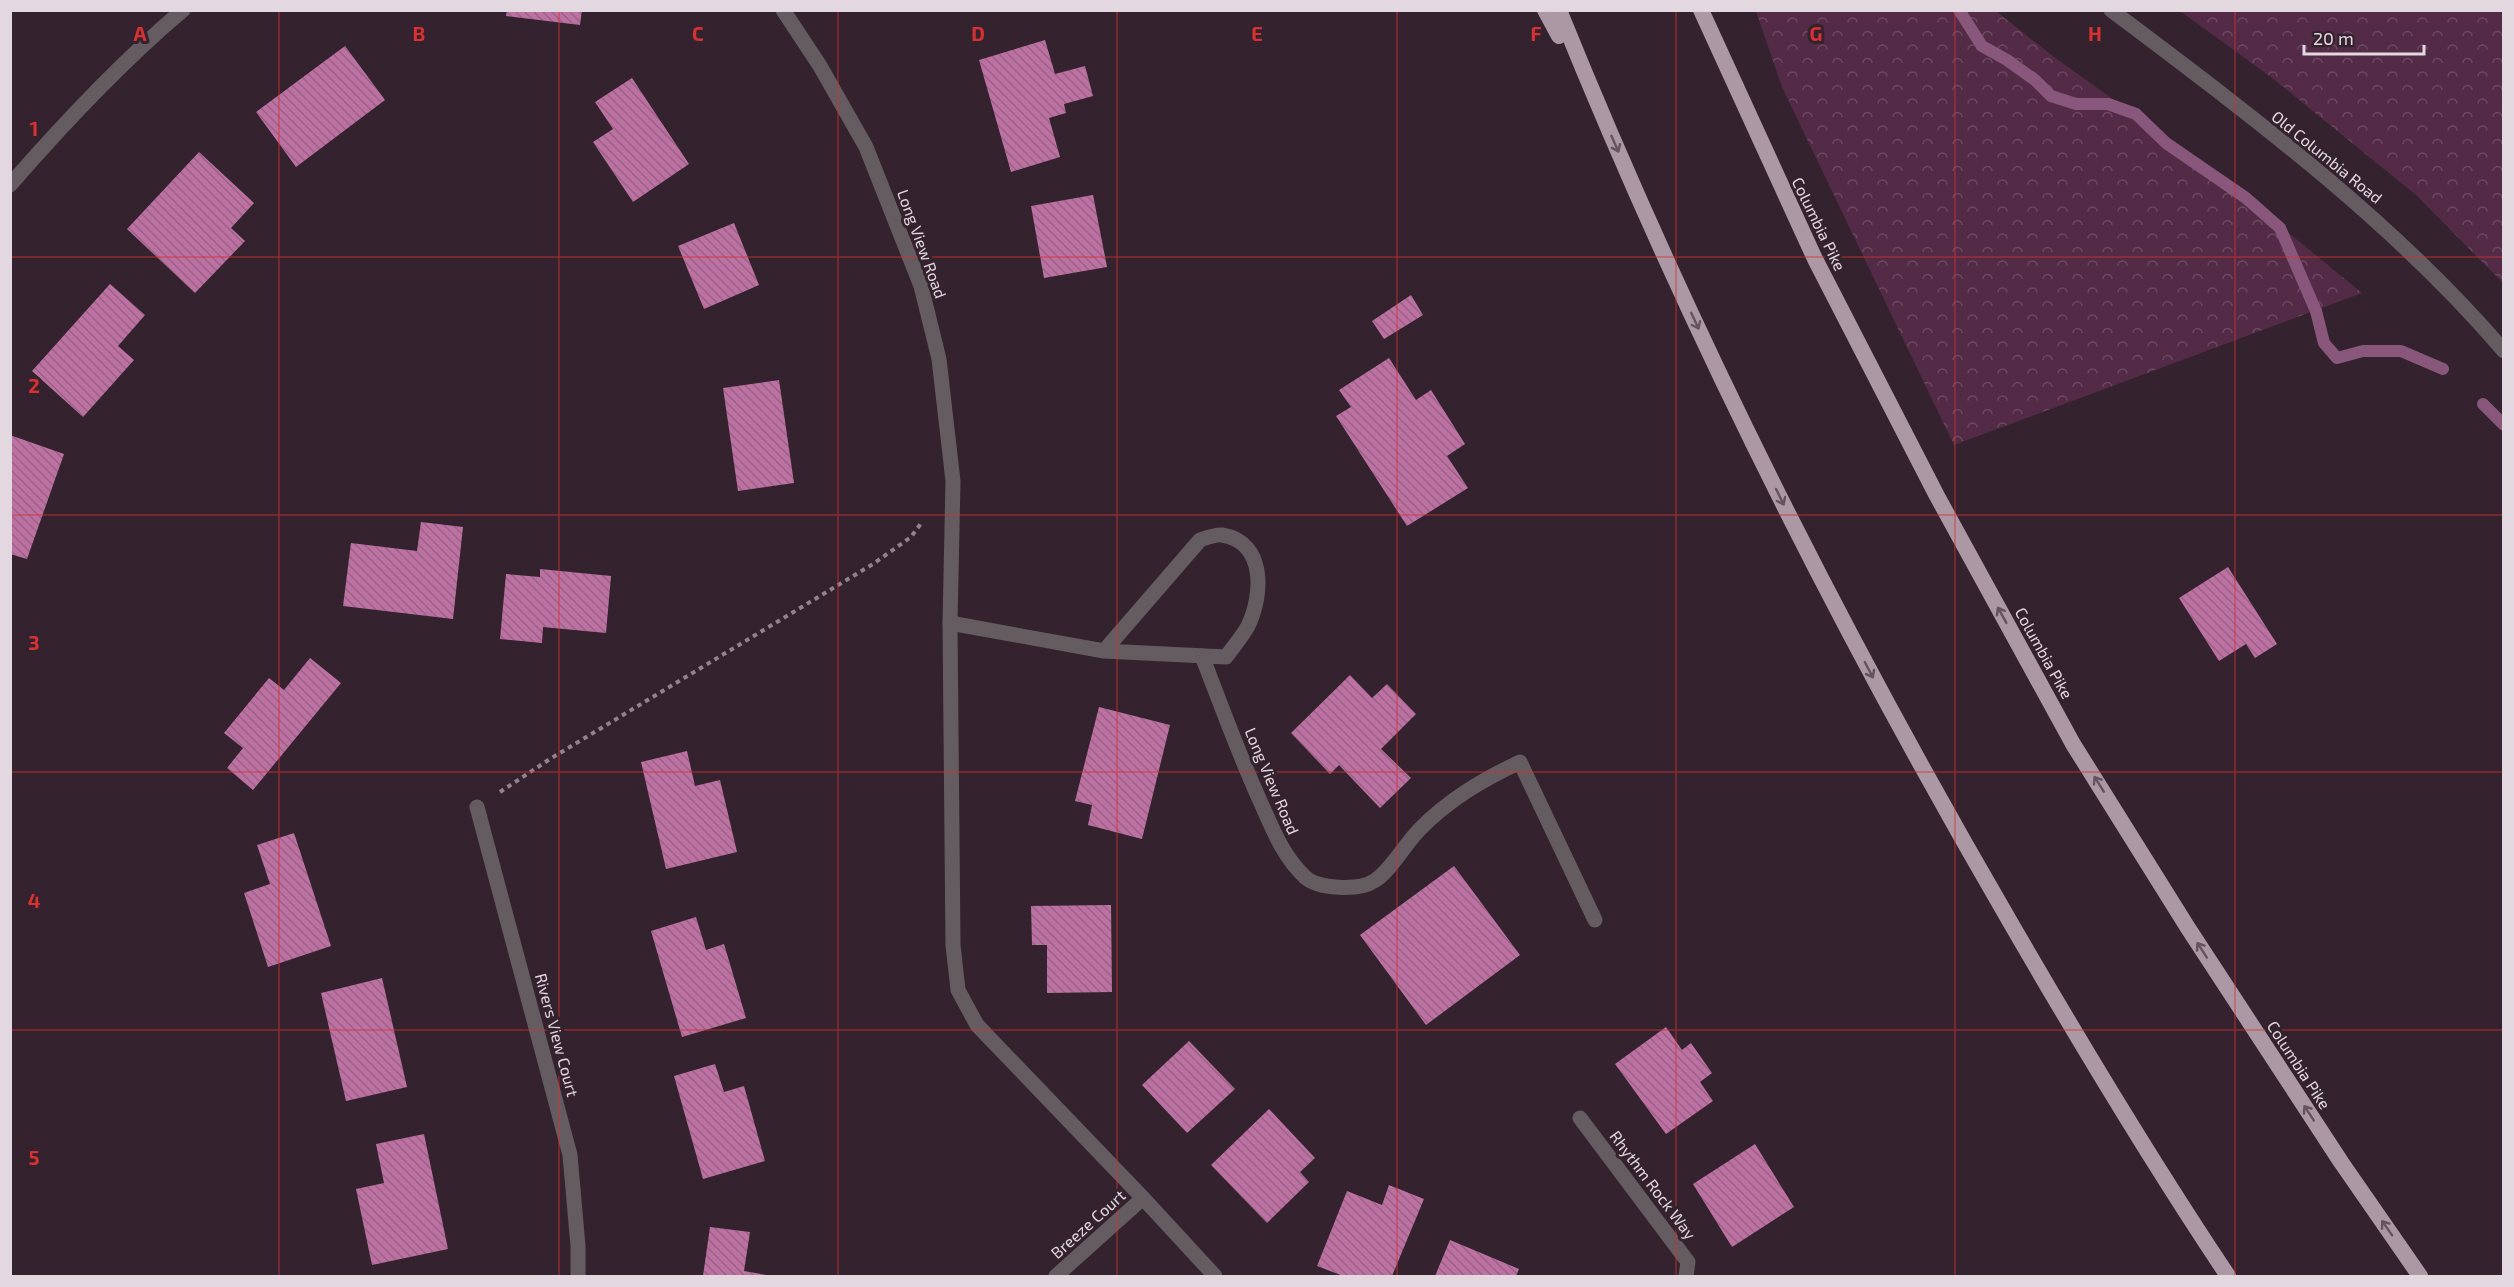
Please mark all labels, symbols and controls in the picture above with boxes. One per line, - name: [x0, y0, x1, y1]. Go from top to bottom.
- scale bar: [2304, 18, 2424, 56]
- text: A: [133, 21, 147, 45]
- text: B: [413, 21, 425, 45]
- text: C: [692, 21, 704, 45]
- text: D: [971, 21, 985, 45]
- text: E: [1251, 21, 1263, 45]
- text: F: [1530, 21, 1542, 45]
- text: G: [1810, 21, 1822, 45]
- text: H: [2088, 21, 2102, 45]
- text: 20 m: [2313, 27, 2354, 49]
- street label: Old Columbia Road: [2268, 106, 2386, 207]
- text: 1: [30, 116, 38, 140]
- one-way arrow: [1610, 134, 1621, 152]
- street label: Columbia Pike: [1789, 174, 1850, 274]
- street label: Long View Road: [894, 187, 951, 301]
- one-way arrow: [1690, 312, 1702, 330]
- text: 2: [28, 373, 40, 397]
- one-way arrow: [1774, 488, 1786, 506]
- street label: Columbia Pike: [2012, 604, 2077, 702]
- one-way arrow: [1996, 607, 2008, 624]
- text: 3: [28, 630, 40, 654]
- one-way arrow: [1863, 661, 1875, 678]
- street label: Long View Road: [1241, 724, 1304, 837]
- one-way arrow: [2092, 776, 2105, 793]
- text: 4: [28, 888, 41, 912]
- one-way arrow: [2196, 941, 2209, 958]
- street label: Rivers View Court: [532, 971, 583, 1099]
- street label: Columbia Pike: [2264, 1017, 2335, 1112]
- one-way arrow: [2303, 1105, 2315, 1122]
- street label: Rhythm Rock Way: [1606, 1127, 1701, 1243]
- text: 5: [28, 1145, 40, 1169]
- street label: Breeze Court: [1047, 1185, 1129, 1262]
- one-way arrow: [2381, 1221, 2393, 1237]

